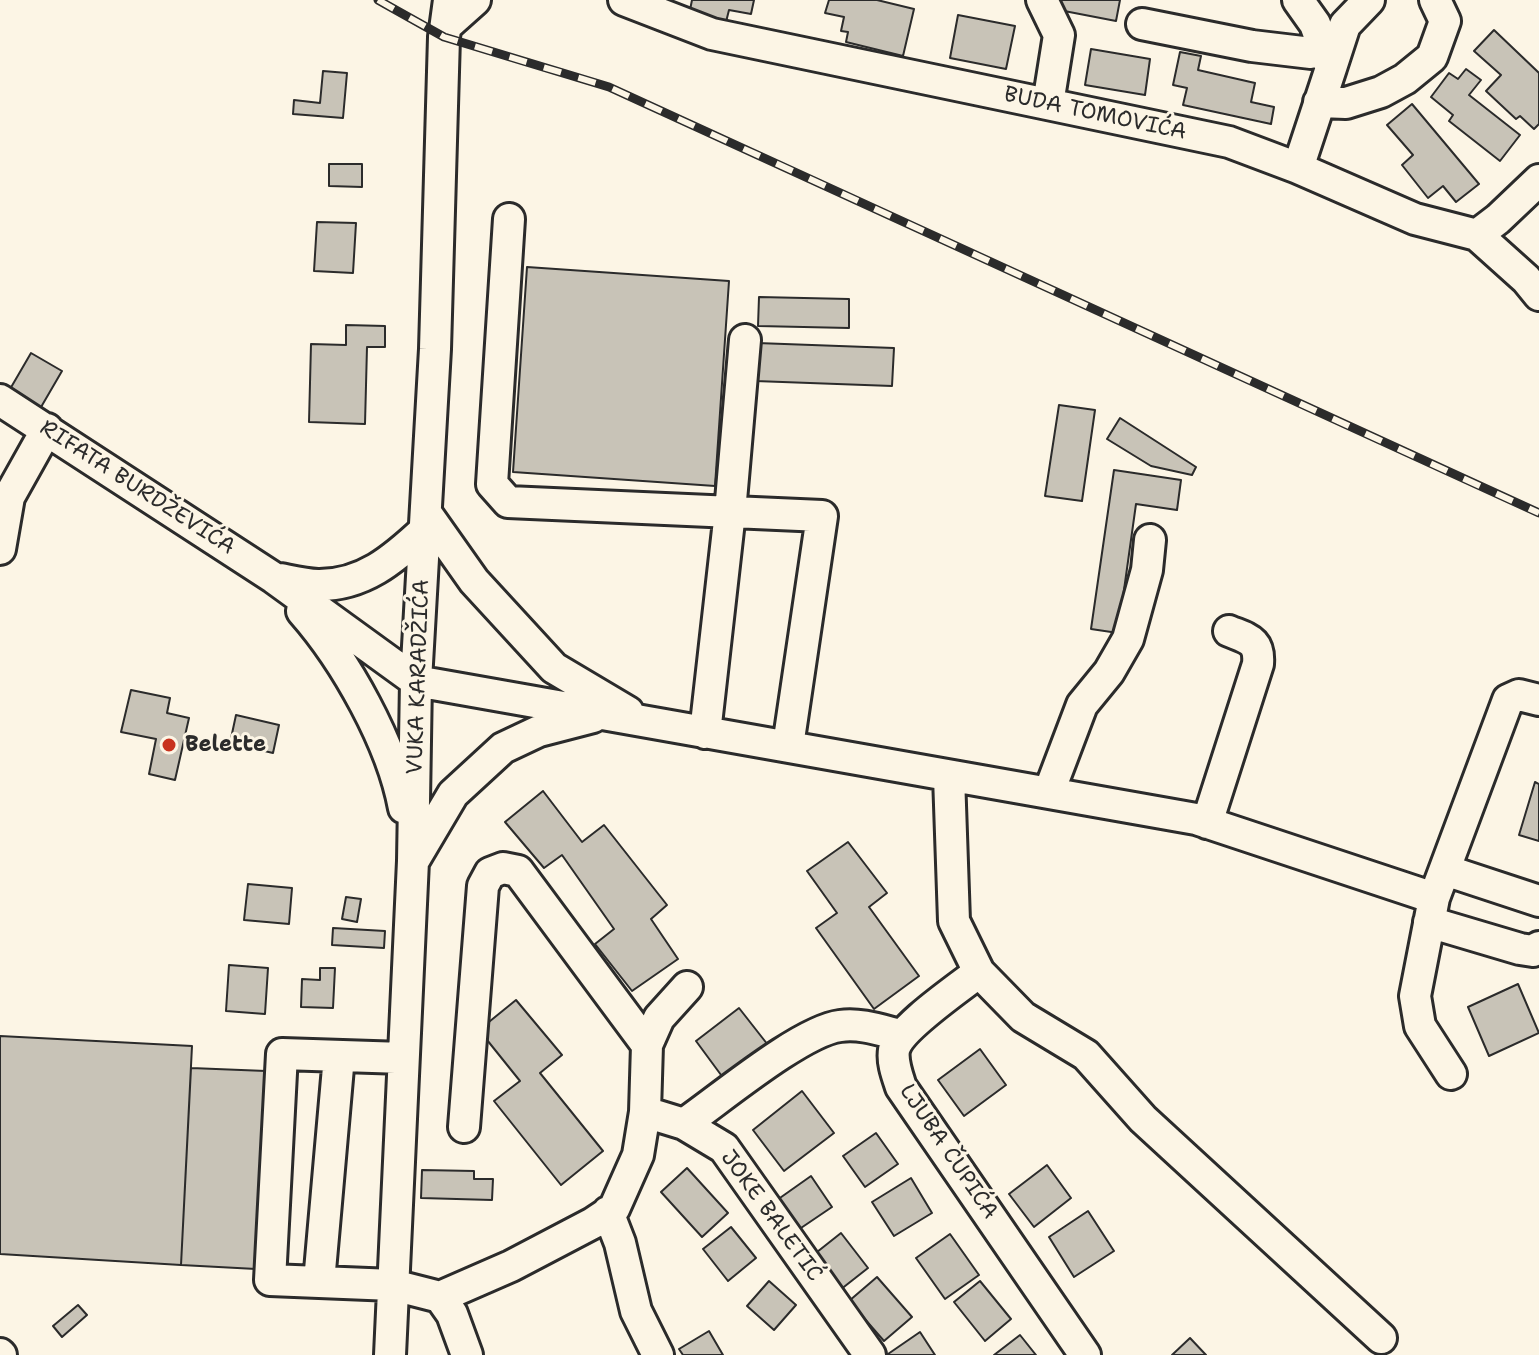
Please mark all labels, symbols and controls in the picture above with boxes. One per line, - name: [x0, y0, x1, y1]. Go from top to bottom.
- street label: BUDA TOMOVIĆA: [1002, 82, 1188, 146]
- street label: RIFATA BURDŽEVIĆA: [34, 415, 240, 561]
- street label: VUKA KARADŽIĆA: [402, 579, 436, 775]
- place label: Belette: [185, 732, 266, 758]
- marker: Belette: [160, 736, 178, 754]
- street label: LJUBA ČUPIĆA: [893, 1080, 1003, 1224]
- street label: JOKE BALETIĆ: [715, 1145, 827, 1287]

